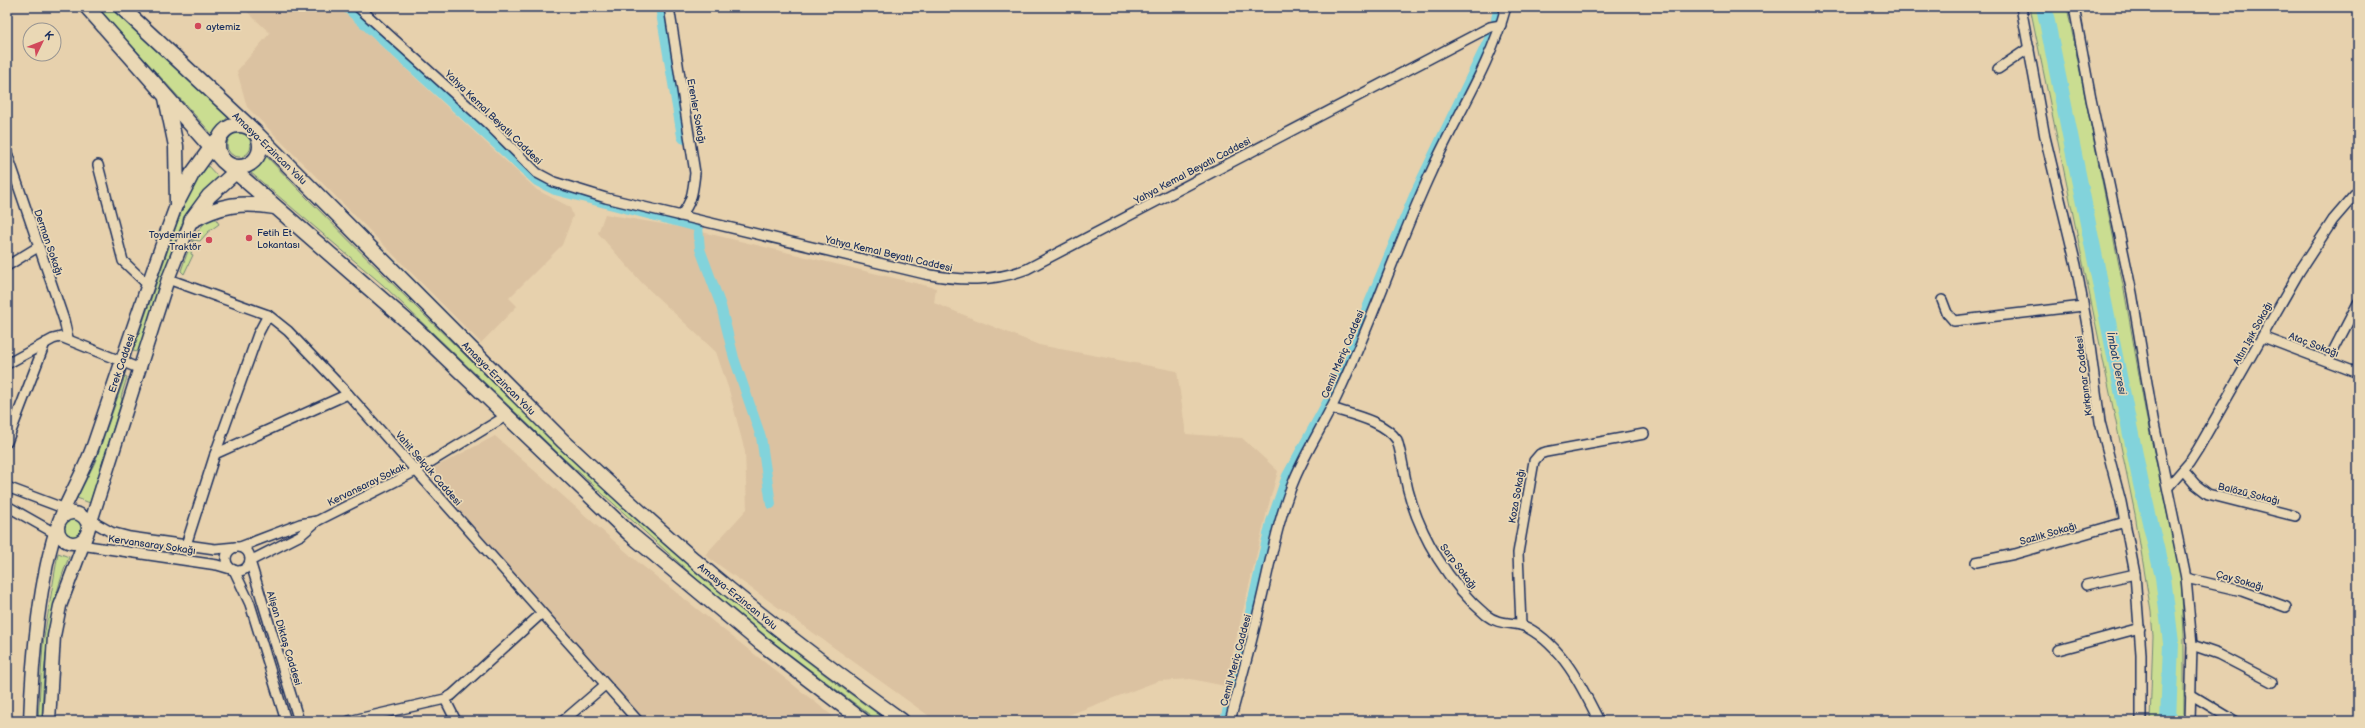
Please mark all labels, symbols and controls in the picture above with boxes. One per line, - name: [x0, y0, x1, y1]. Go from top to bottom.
- marker: aytemiz: [193, 21, 203, 31]
- place label: aytemiz: [206, 21, 240, 33]
- north arrow: [22, 22, 62, 62]
- text: K: [42, 28, 57, 43]
- street label: Yahya Kemal Beyatlı Caddesi: [442, 67, 544, 167]
- street label: Erenler Sokağı: [684, 78, 708, 145]
- street label: Amasya-Erzincan Yolu: [230, 110, 309, 187]
- street label: Yahya Kemal Beyatlı Caddesi: [1131, 135, 1253, 207]
- street label: Derman Sokağı: [31, 208, 65, 277]
- place label: Fetih Et Lokantası: [257, 227, 300, 251]
- place label: Toydemirler Traktör: [149, 229, 201, 253]
- marker: Fetih Et Lokantası: [244, 233, 254, 243]
- street label: Yahya Kemal Beyatlı Caddesi: [823, 233, 954, 274]
- marker: Toydemirler Traktör: [204, 235, 214, 245]
- street label: Altın Işık Sokağı: [2231, 300, 2275, 367]
- street label: Cemil Meriç Caddesi: [1319, 309, 1367, 400]
- street label: Ataç Sokağı: [2287, 330, 2340, 360]
- water label: İmbat Deresi: [2104, 331, 2129, 396]
- street label: Erek Caddesi: [106, 333, 138, 394]
- street label: Kırkpınar Caddesi: [2073, 335, 2095, 417]
- street label: Amasya-Erzincan Yolu: [459, 339, 538, 418]
- street label: Vahit Selçuk Caddesi: [393, 429, 464, 508]
- street label: Kervansaray Sokak: [326, 461, 407, 509]
- street label: Koza Sokağı: [1506, 468, 1528, 524]
- street label: Balözü Sokağı: [2217, 480, 2281, 507]
- street label: Sazlık Sokağı: [2018, 520, 2078, 548]
- street label: Kervansaray Sokağı: [107, 533, 196, 557]
- street label: Sarp Sokağı: [1437, 541, 1479, 592]
- street label: Amasya-Erzincan Yolu: [695, 561, 780, 633]
- street label: Çay Sokağı: [2214, 568, 2265, 594]
- street label: Alişan Diktaş Caddesi: [264, 590, 304, 687]
- street label: Cemil Meriç Caddesi: [1218, 613, 1254, 707]

